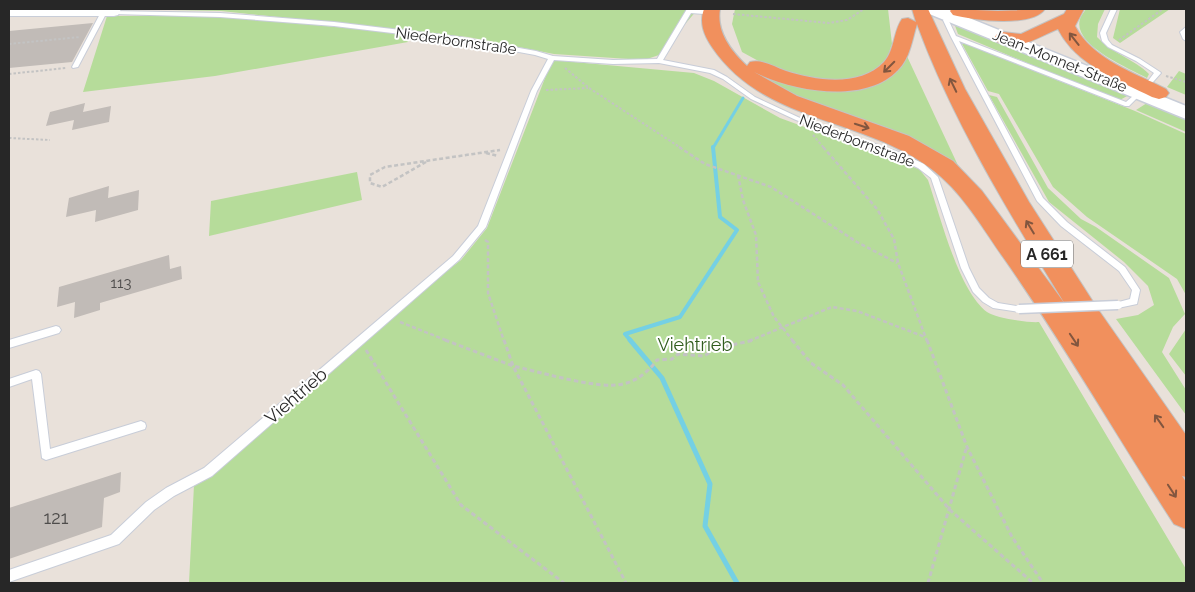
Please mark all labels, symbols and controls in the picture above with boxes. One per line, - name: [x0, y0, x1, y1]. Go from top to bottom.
- street label: Niederbornstraße: [394, 24, 518, 58]
- street label: Jean-Monnet-Straße: [990, 26, 1130, 96]
- one-way arrow: [1069, 33, 1080, 46]
- one-way arrow: [883, 61, 895, 73]
- one-way arrow: [948, 78, 957, 93]
- street label: Niederbornstraße: [797, 111, 917, 171]
- one-way arrow: [854, 122, 869, 131]
- one-way arrow: [1025, 221, 1035, 235]
- road number: A 661: [1021, 240, 1073, 268]
- house number: 113: [111, 274, 131, 292]
- one-way arrow: [1069, 332, 1079, 346]
- park label: Viehtrieb: [657, 334, 733, 355]
- street label: Viehtrieb: [260, 363, 331, 428]
- one-way arrow: [1154, 415, 1164, 429]
- one-way arrow: [1167, 484, 1177, 498]
- house number: 121: [44, 507, 69, 528]

